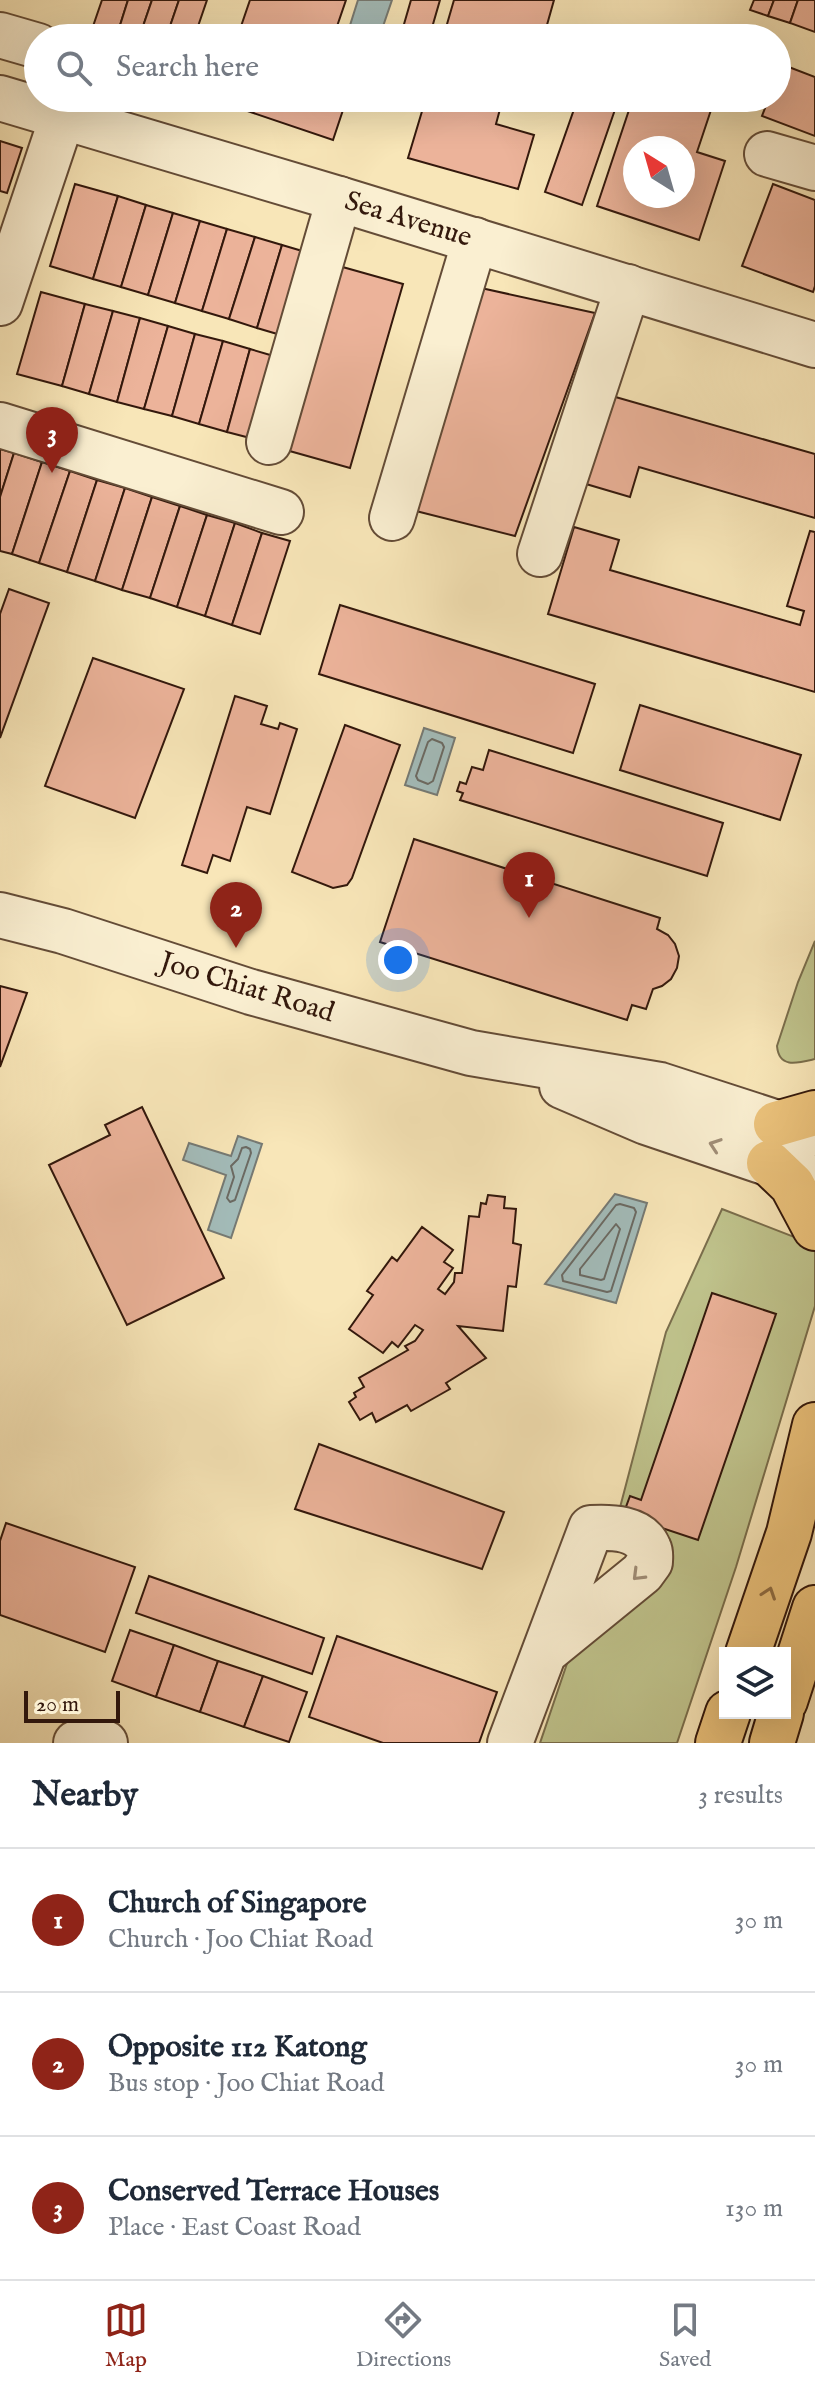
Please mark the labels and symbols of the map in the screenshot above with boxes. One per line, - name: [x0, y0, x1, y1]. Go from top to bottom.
- north arrow: [623, 136, 695, 208]
- street label: Sea Avenue: [340, 184, 476, 256]
- pin: 3: [26, 407, 78, 473]
- pin: 1: [503, 852, 555, 918]
- pin: 2: [210, 882, 262, 948]
- your location: [378, 940, 418, 980]
- street label: Joo Chiat Road: [153, 944, 338, 1031]
- one-way arrow: [708, 1138, 722, 1154]
- one-way arrow: [633, 1566, 647, 1580]
- one-way arrow: [759, 1587, 775, 1601]
- scale bar: [24, 1687, 120, 1723]

